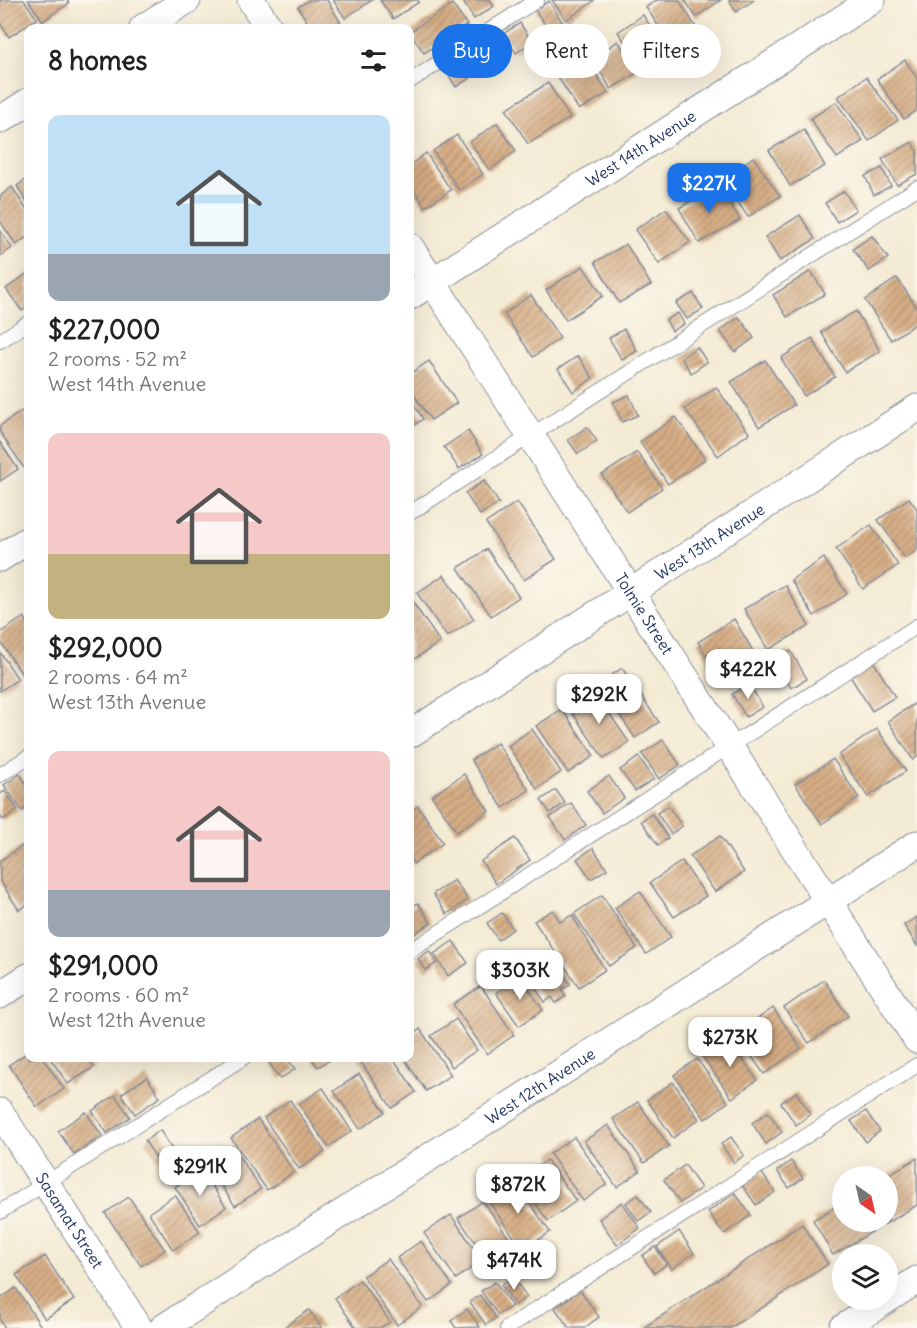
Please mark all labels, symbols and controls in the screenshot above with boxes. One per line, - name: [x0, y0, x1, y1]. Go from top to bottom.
- chip: Buy: [432, 24, 512, 78]
- chip: Rent: [524, 24, 609, 78]
- chip: Filters: [621, 24, 721, 78]
- text: 8 homes: [48, 44, 147, 77]
- icon: filters: [357, 44, 390, 77]
- street label: West 14th Avenue: [582, 106, 699, 191]
- icon: home: [165, 154, 273, 262]
- pin: $227K: [667, 163, 751, 214]
- text: $227K: [681, 170, 737, 195]
- text: $227,000: [48, 313, 160, 346]
- text: 2 rooms · 52 m²: [48, 346, 187, 371]
- text: West 14th Avenue: [48, 371, 206, 396]
- icon: home: [165, 472, 273, 580]
- street label: West 13th Avenue: [651, 499, 768, 584]
- street label: Tolmie Street: [611, 569, 678, 658]
- text: $292,000: [48, 631, 163, 664]
- pin: $422K: [706, 649, 790, 700]
- text: $422K: [720, 656, 776, 681]
- text: 2 rooms · 64 m²: [48, 664, 188, 689]
- pin: $292K: [557, 674, 641, 725]
- text: $292K: [571, 681, 627, 706]
- text: West 13th Avenue: [48, 689, 206, 714]
- icon: home: [165, 790, 273, 898]
- text: $291,000: [48, 949, 159, 982]
- pin: $303K: [478, 950, 562, 1001]
- text: $303K: [490, 957, 550, 982]
- text: 2 rooms · 60 m²: [48, 982, 189, 1007]
- text: West 12th Avenue: [48, 1007, 206, 1032]
- pin: $273K: [688, 1017, 772, 1068]
- text: $273K: [702, 1024, 758, 1049]
- street label: West 12th Avenue: [481, 1043, 599, 1129]
- pin: $291K: [158, 1146, 242, 1197]
- text: $291K: [173, 1153, 227, 1178]
- pin: $872K: [476, 1164, 560, 1215]
- north arrow: [832, 1166, 898, 1232]
- map controls: [832, 1166, 898, 1310]
- street label: Sasamat Street: [32, 1169, 108, 1272]
- text: $872K: [490, 1171, 546, 1196]
- pin: $474K: [472, 1240, 556, 1291]
- button: layers: [832, 1244, 898, 1310]
- text: $474K: [486, 1247, 542, 1272]

